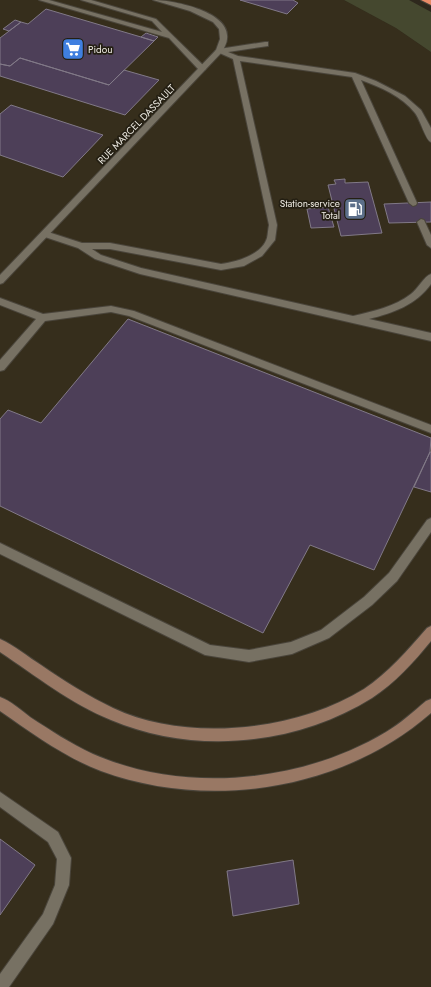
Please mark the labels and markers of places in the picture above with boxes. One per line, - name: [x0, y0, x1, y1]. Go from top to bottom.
- supermarket icon: Pidou: [60, 36, 86, 62]
- place label: Pidou: [88, 42, 113, 57]
- place label: Station-service Total: [280, 196, 340, 223]
- fuel station icon: Station-service Total: [342, 196, 368, 222]

